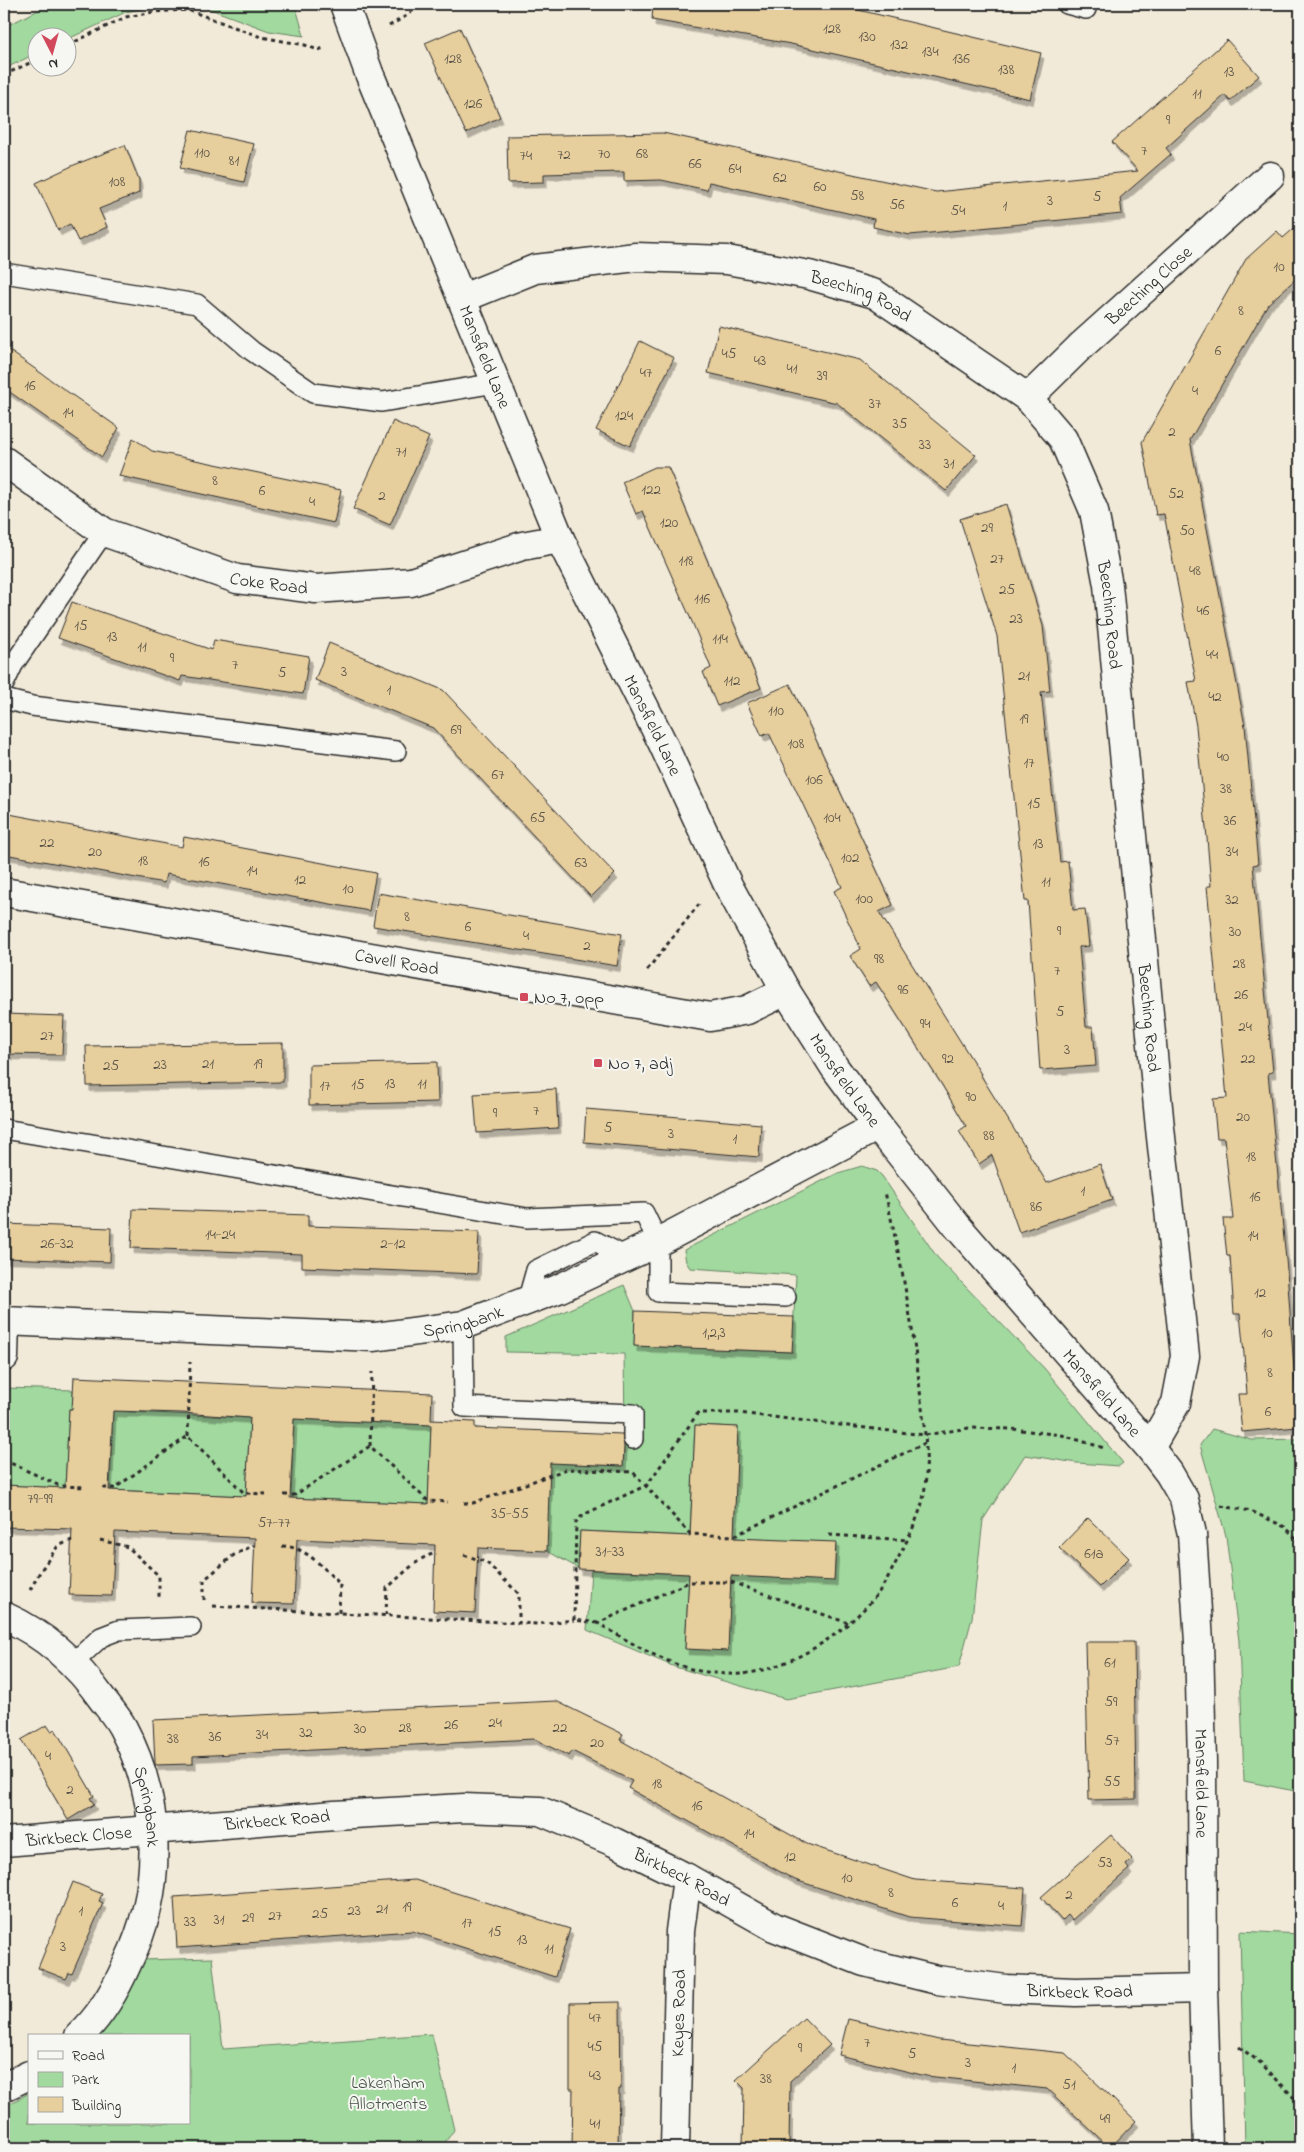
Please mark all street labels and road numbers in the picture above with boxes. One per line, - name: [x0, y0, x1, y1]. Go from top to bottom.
- street label: Beeching Close: [1100, 240, 1200, 334]
- street label: Beeching Road: [806, 265, 916, 330]
- street label: Mansfield Lane: [451, 302, 517, 414]
- street label: Beeching Road: [1089, 558, 1127, 670]
- street label: Coke Road: [225, 566, 309, 603]
- street label: Mansfield Lane: [615, 671, 687, 781]
- street label: Cavell Road: [352, 943, 441, 984]
- street label: Beeching Road: [1129, 962, 1166, 1074]
- street label: Mansfield Lane: [801, 1029, 886, 1134]
- street label: Springbank: [421, 1300, 508, 1345]
- street label: Mansfield Lane: [1055, 1344, 1147, 1445]
- street label: Mansfield Lane: [1186, 1728, 1213, 1839]
- street label: Springbank: [125, 1763, 165, 1848]
- street label: Birkbeck Road: [222, 1804, 331, 1839]
- street label: Birkbeck Close: [24, 1821, 134, 1855]
- street label: Birkbeck Road: [627, 1842, 734, 1915]
- street label: Keyes Road: [666, 1969, 694, 2057]
- street label: Birkbeck Road: [1025, 1979, 1133, 2007]

